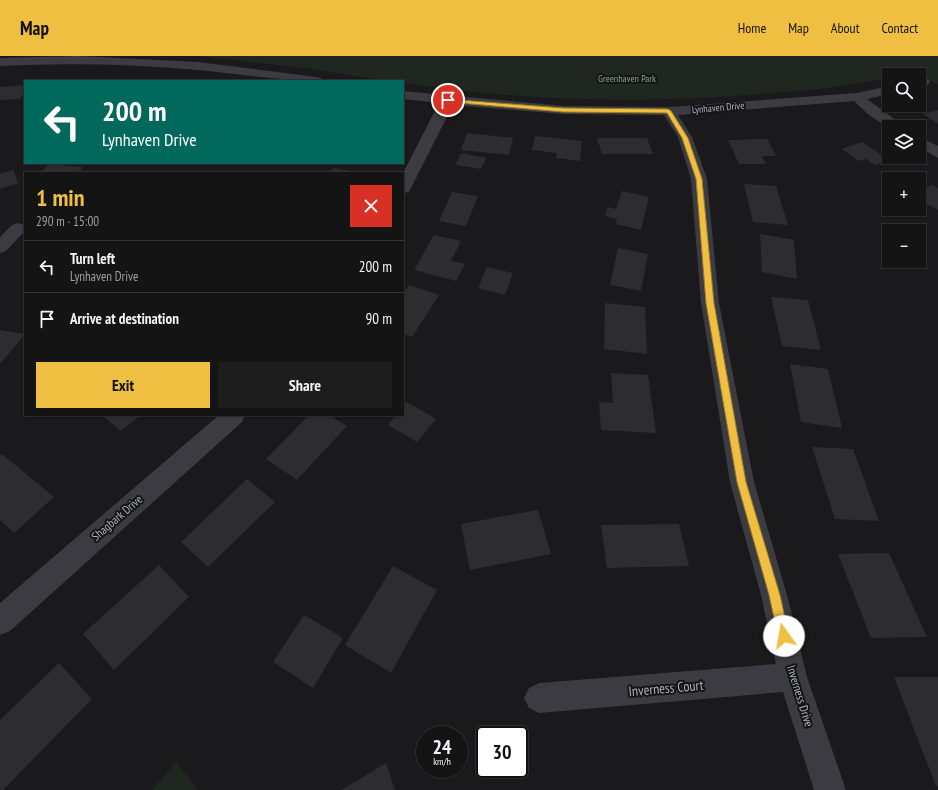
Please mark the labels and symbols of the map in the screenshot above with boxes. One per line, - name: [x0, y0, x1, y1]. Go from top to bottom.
- park label: Greenhaven Park: [598, 72, 656, 85]
- pin: [431, 83, 465, 117]
- street label: Lynhaven Drive: [691, 99, 745, 116]
- street label: Shagbark Drive: [88, 491, 145, 544]
- position arrow: [763, 615, 805, 657]
- street label: Inverness Drive: [784, 663, 817, 729]
- street label: Inverness Court: [628, 676, 704, 700]
- speed limit sign: 30: [476, 726, 528, 778]

